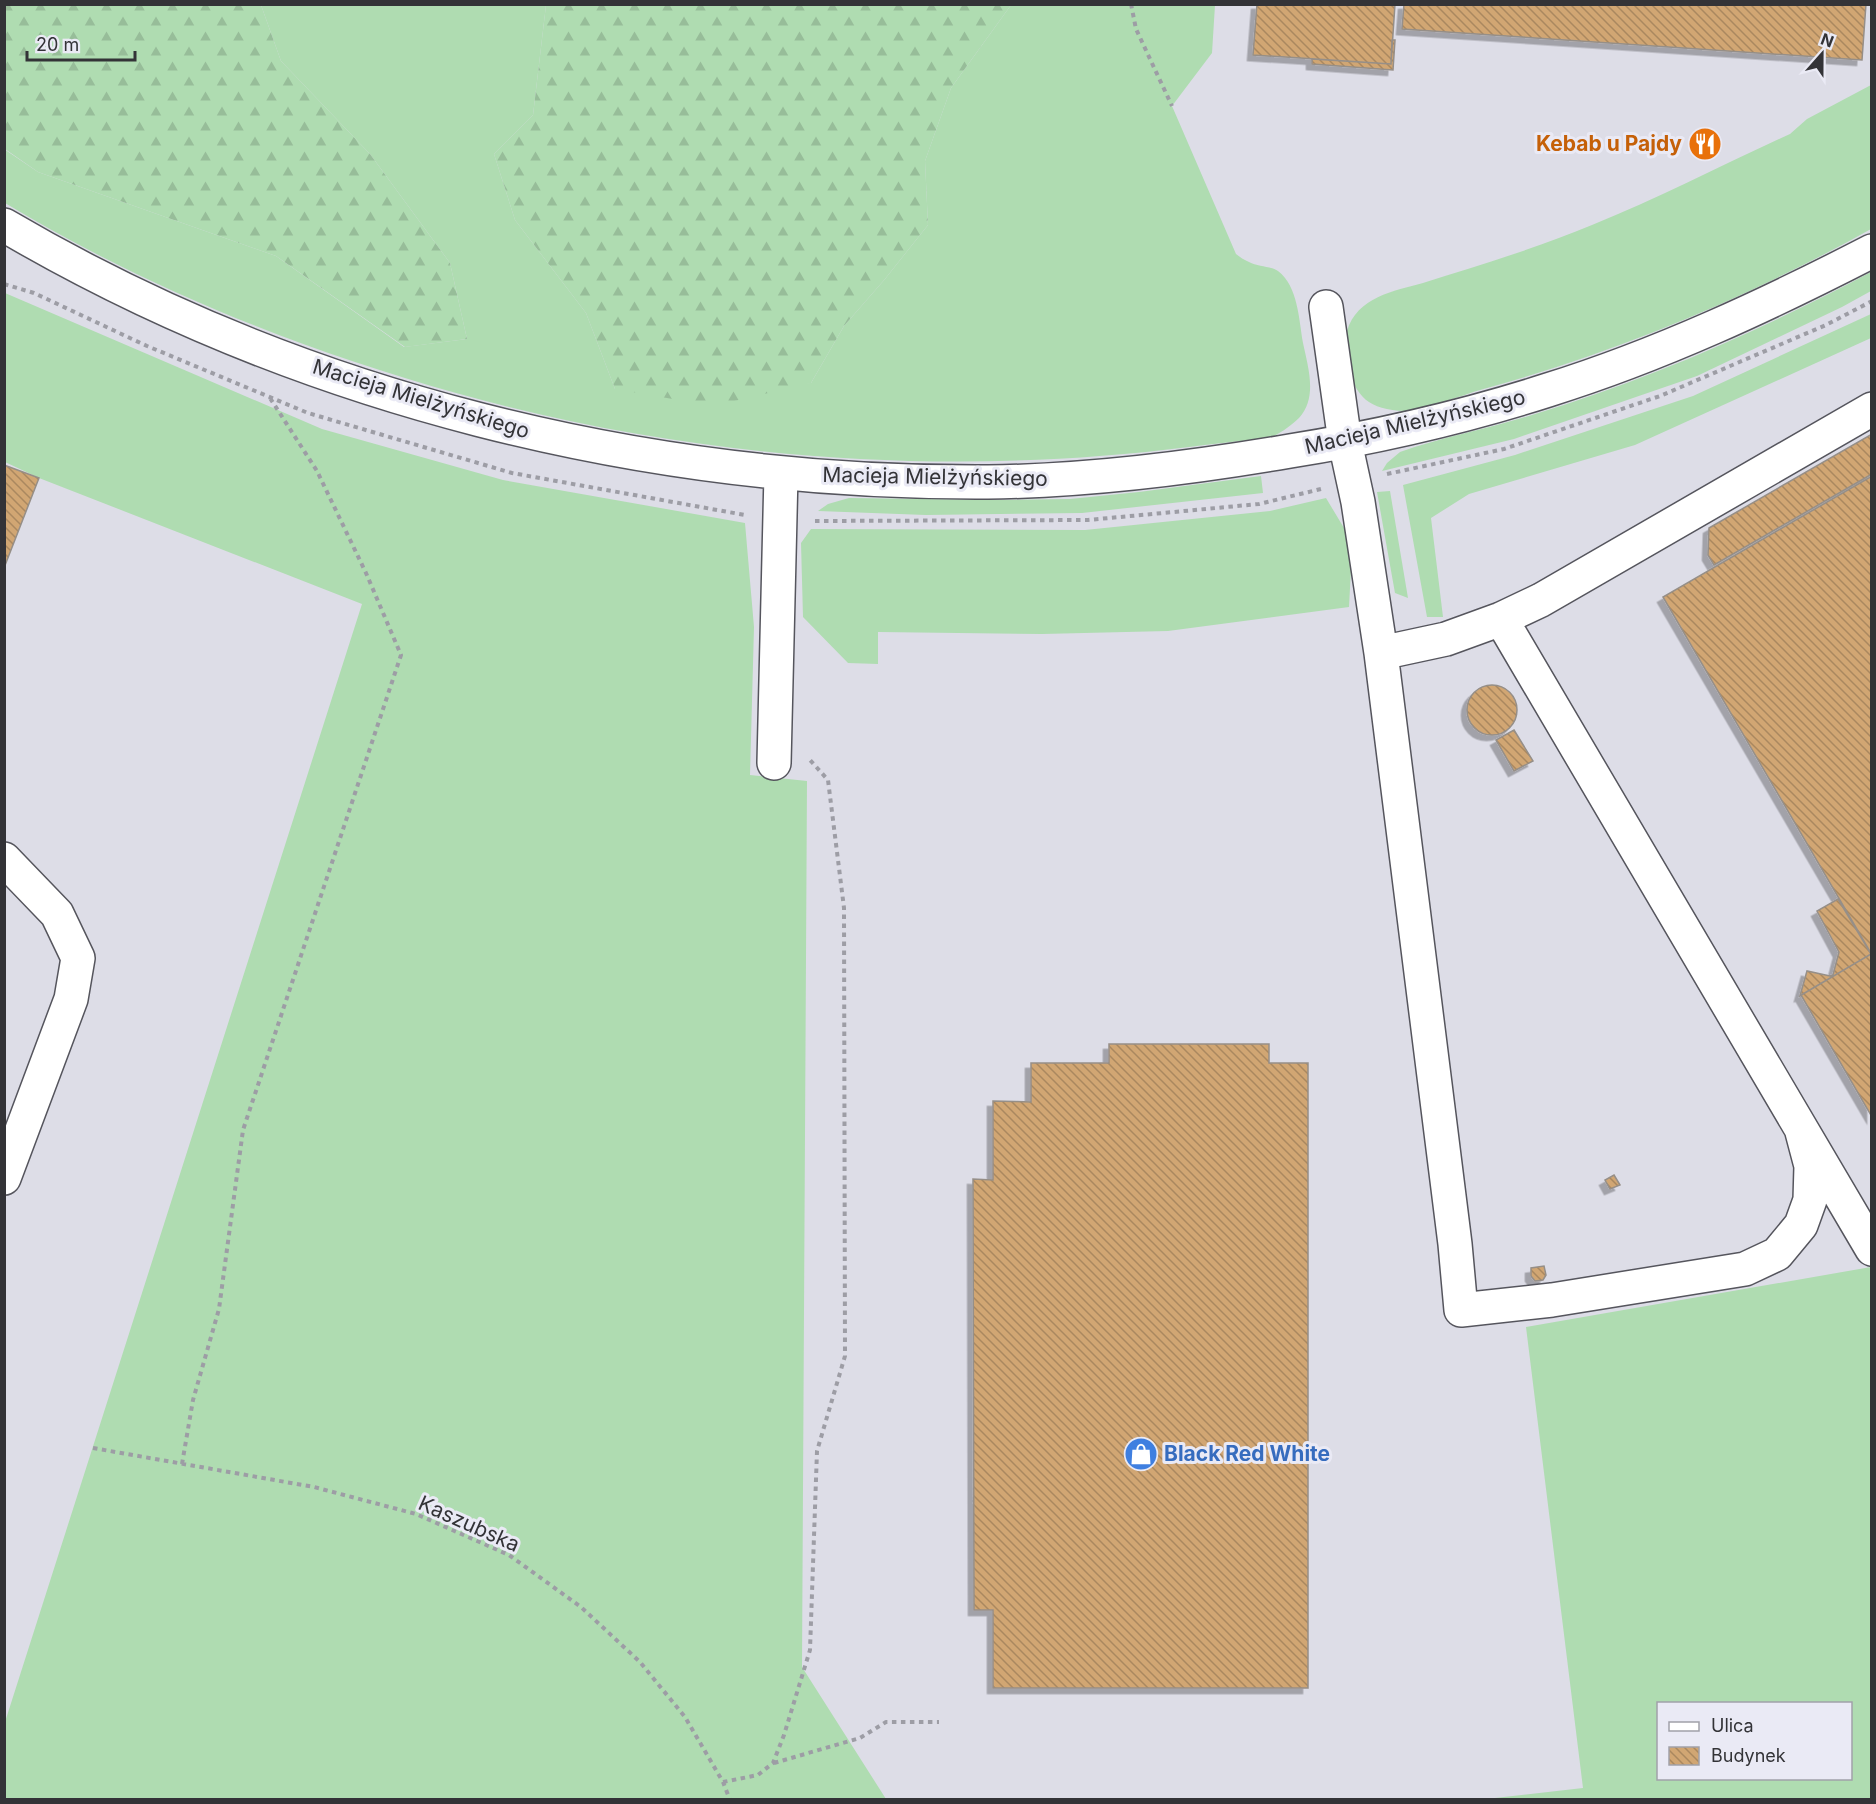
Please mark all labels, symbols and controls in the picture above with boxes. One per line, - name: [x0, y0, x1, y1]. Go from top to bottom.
- scale bar: [27, 24, 135, 62]
- north arrow: [1792, 24, 1852, 84]
- text: N: [1818, 28, 1837, 52]
- text: 20 m: [36, 34, 79, 55]
- restaurant icon: Kebab u Pajdy: [1687, 126, 1723, 162]
- place label: Kebab u Pajdy: [1536, 131, 1682, 156]
- street label: Macieja Mielżyńskiego: [310, 354, 533, 443]
- street label: Macieja Mielżyńskiego: [1302, 384, 1528, 459]
- street label: Macieja Mielżyńskiego: [822, 462, 1048, 491]
- shop icon: Black Red White: [1123, 1436, 1159, 1472]
- place label: Black Red White: [1164, 1441, 1330, 1466]
- street label: Kaszubska: [415, 1490, 524, 1557]
- legend: [1657, 1702, 1852, 1780]
- text: Ulica: [1711, 1715, 1754, 1736]
- text: Budynek: [1711, 1745, 1786, 1766]

